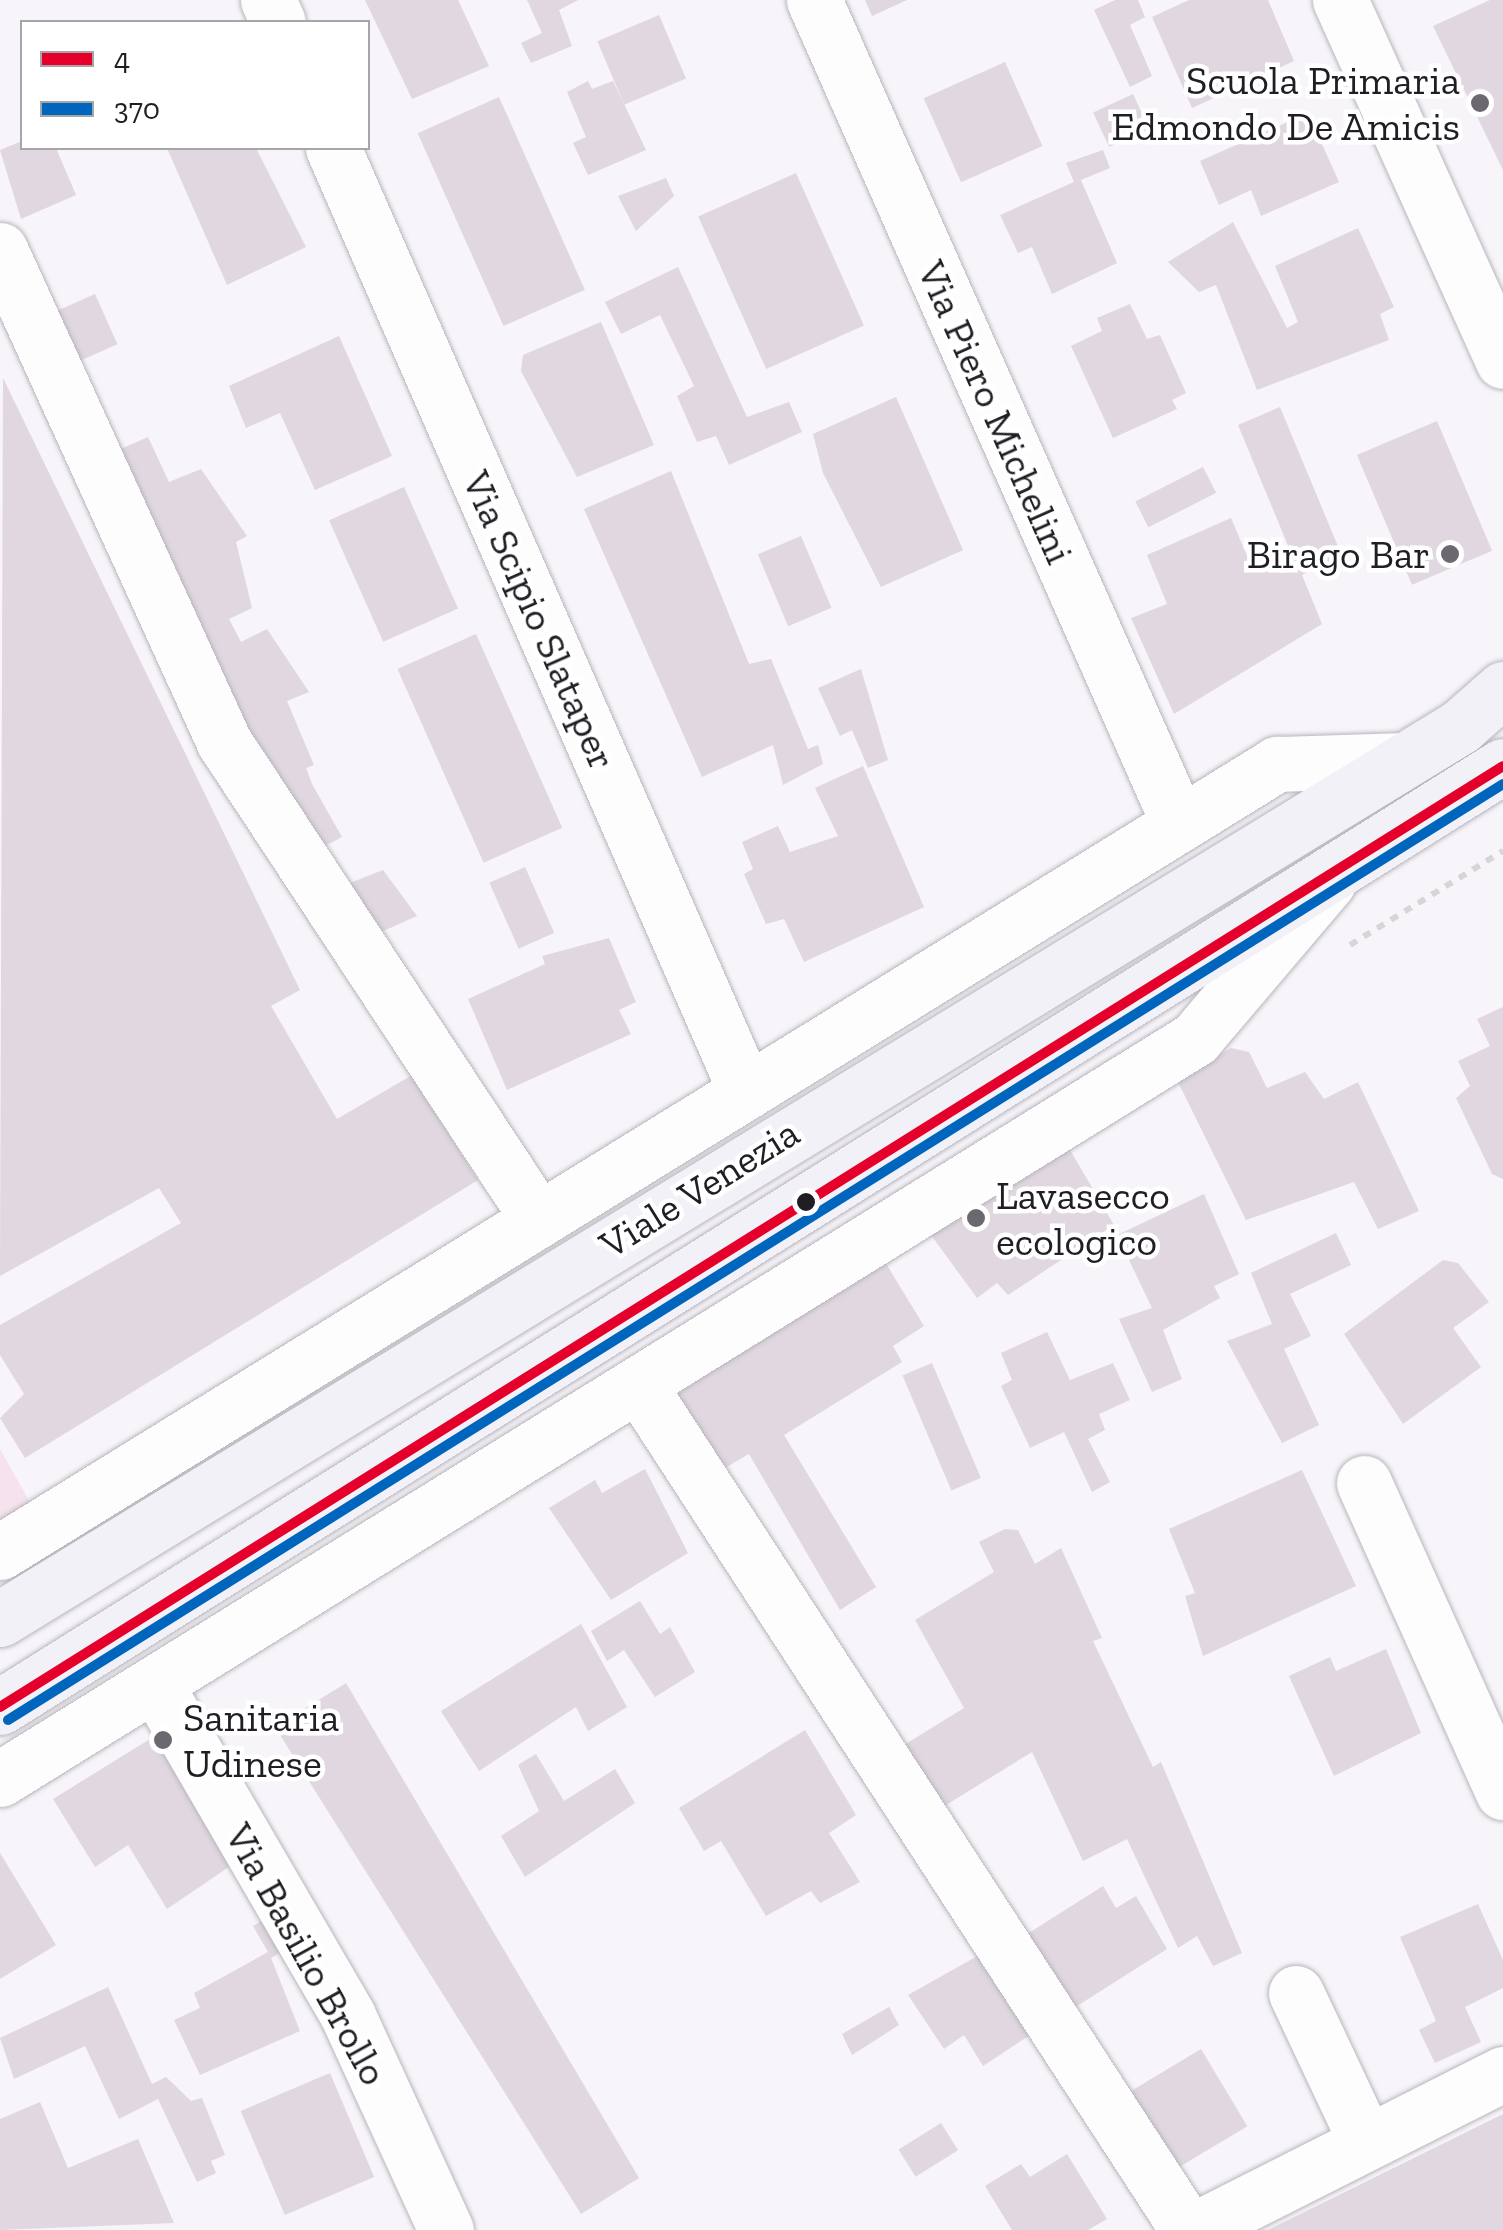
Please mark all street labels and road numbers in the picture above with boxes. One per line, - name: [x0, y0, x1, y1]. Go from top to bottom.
- street label: Via Piero Michelini: [908, 253, 1084, 571]
- street label: Via Scipio Slataper: [453, 463, 627, 777]
- street label: Viale Venezia: [590, 1107, 808, 1269]
- street label: Via Basilio Brollo: [215, 1815, 399, 2093]

